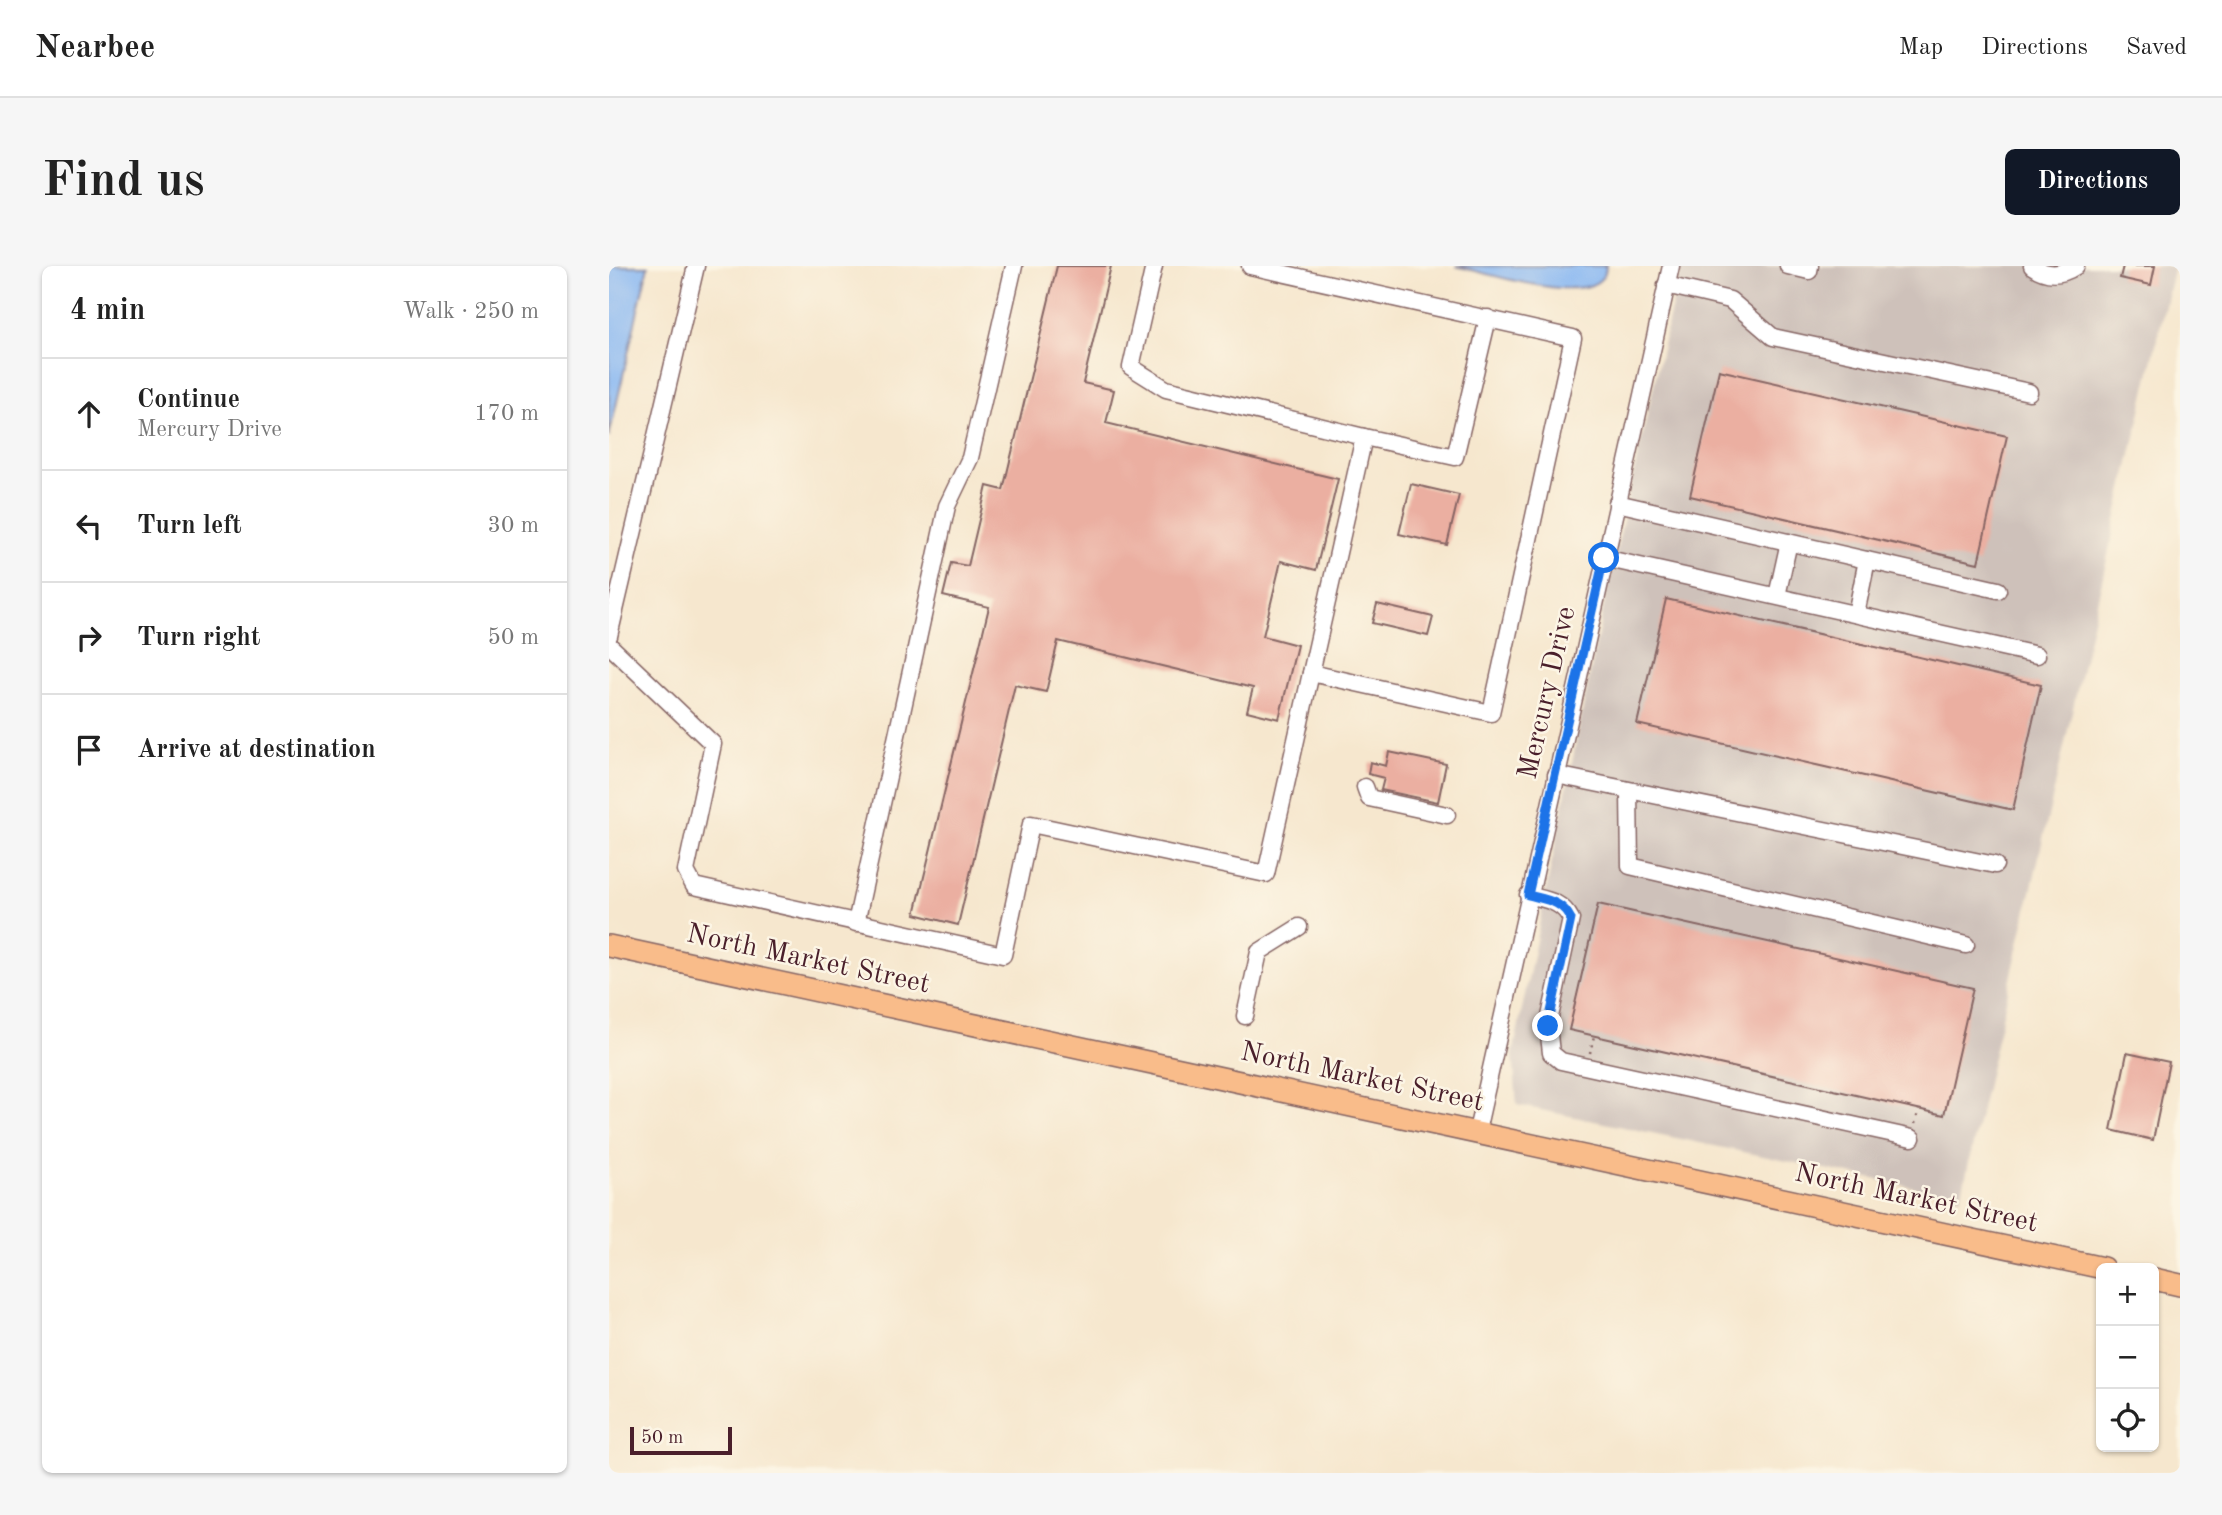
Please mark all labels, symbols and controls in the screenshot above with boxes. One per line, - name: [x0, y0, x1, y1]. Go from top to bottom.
- text: Nearbee: [35, 32, 155, 65]
- text: Map: [1899, 36, 1943, 60]
- text: Directions: [1981, 36, 2088, 60]
- text: Saved: [2126, 36, 2187, 60]
- button: Directions: [2005, 149, 2180, 215]
- text: Find us: [42, 158, 205, 207]
- text: 4 min: [70, 296, 145, 326]
- text: Walk · 250 m: [403, 300, 539, 323]
- text: Continue: [137, 387, 240, 413]
- icon: ahead: [70, 395, 108, 433]
- text: 170 m: [474, 402, 539, 425]
- text: Mercury Drive: [137, 418, 282, 441]
- icon: left: [70, 507, 108, 545]
- text: Turn left: [137, 513, 242, 539]
- text: 30 m: [488, 514, 539, 537]
- route start: [1588, 542, 1619, 573]
- street label: Mercury Drive: [1515, 604, 1581, 782]
- icon: right: [70, 619, 108, 657]
- text: Turn right: [137, 625, 260, 651]
- text: 50 m: [488, 626, 539, 649]
- icon: arrive: [70, 731, 108, 769]
- text: Arrive at destination: [137, 737, 376, 763]
- street label: North Market Street: [684, 921, 932, 999]
- route end: [1532, 1010, 1563, 1041]
- street label: North Market Street: [1238, 1039, 1486, 1117]
- street label: North Market Street: [1792, 1160, 2040, 1238]
- map controls: [2096, 1263, 2159, 1452]
- button: +: [2096, 1263, 2159, 1326]
- button: −: [2096, 1326, 2159, 1389]
- button: locate: [2096, 1389, 2159, 1452]
- scale bar: [630, 1424, 731, 1456]
- text: 50 m: [641, 1429, 683, 1448]

